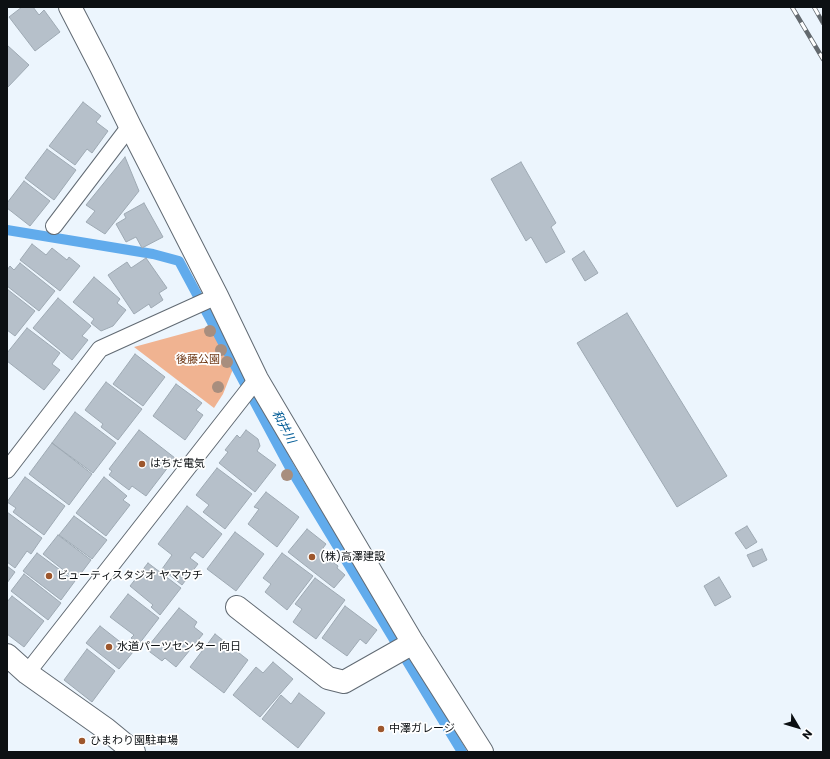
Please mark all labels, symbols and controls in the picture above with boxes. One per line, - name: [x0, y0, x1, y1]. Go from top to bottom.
- park label: 後藤公園: [176, 353, 220, 367]
- water label: 和井川: [268, 408, 298, 446]
- place label: はちだ電気: [150, 457, 205, 471]
- marker: はちだ電気: [137, 459, 147, 469]
- place label: (株)高澤建設: [320, 550, 385, 564]
- marker: (株)高澤建設: [307, 552, 317, 562]
- place label: ビューティスタジオ ヤマウチ: [57, 569, 203, 583]
- marker: ビューティスタジオ ヤマウチ: [44, 571, 54, 581]
- place label: 水道パーツセンター 向日: [117, 640, 241, 654]
- marker: 水道パーツセンター 向日: [104, 642, 114, 652]
- north arrow: [778, 707, 818, 747]
- place label: 中澤ガレージ: [389, 722, 455, 736]
- marker: 中澤ガレージ: [376, 724, 386, 734]
- text: N: [799, 726, 816, 743]
- place label: ひまわり園駐車場: [90, 734, 178, 748]
- marker: ひまわり園駐車場: [77, 736, 87, 746]

